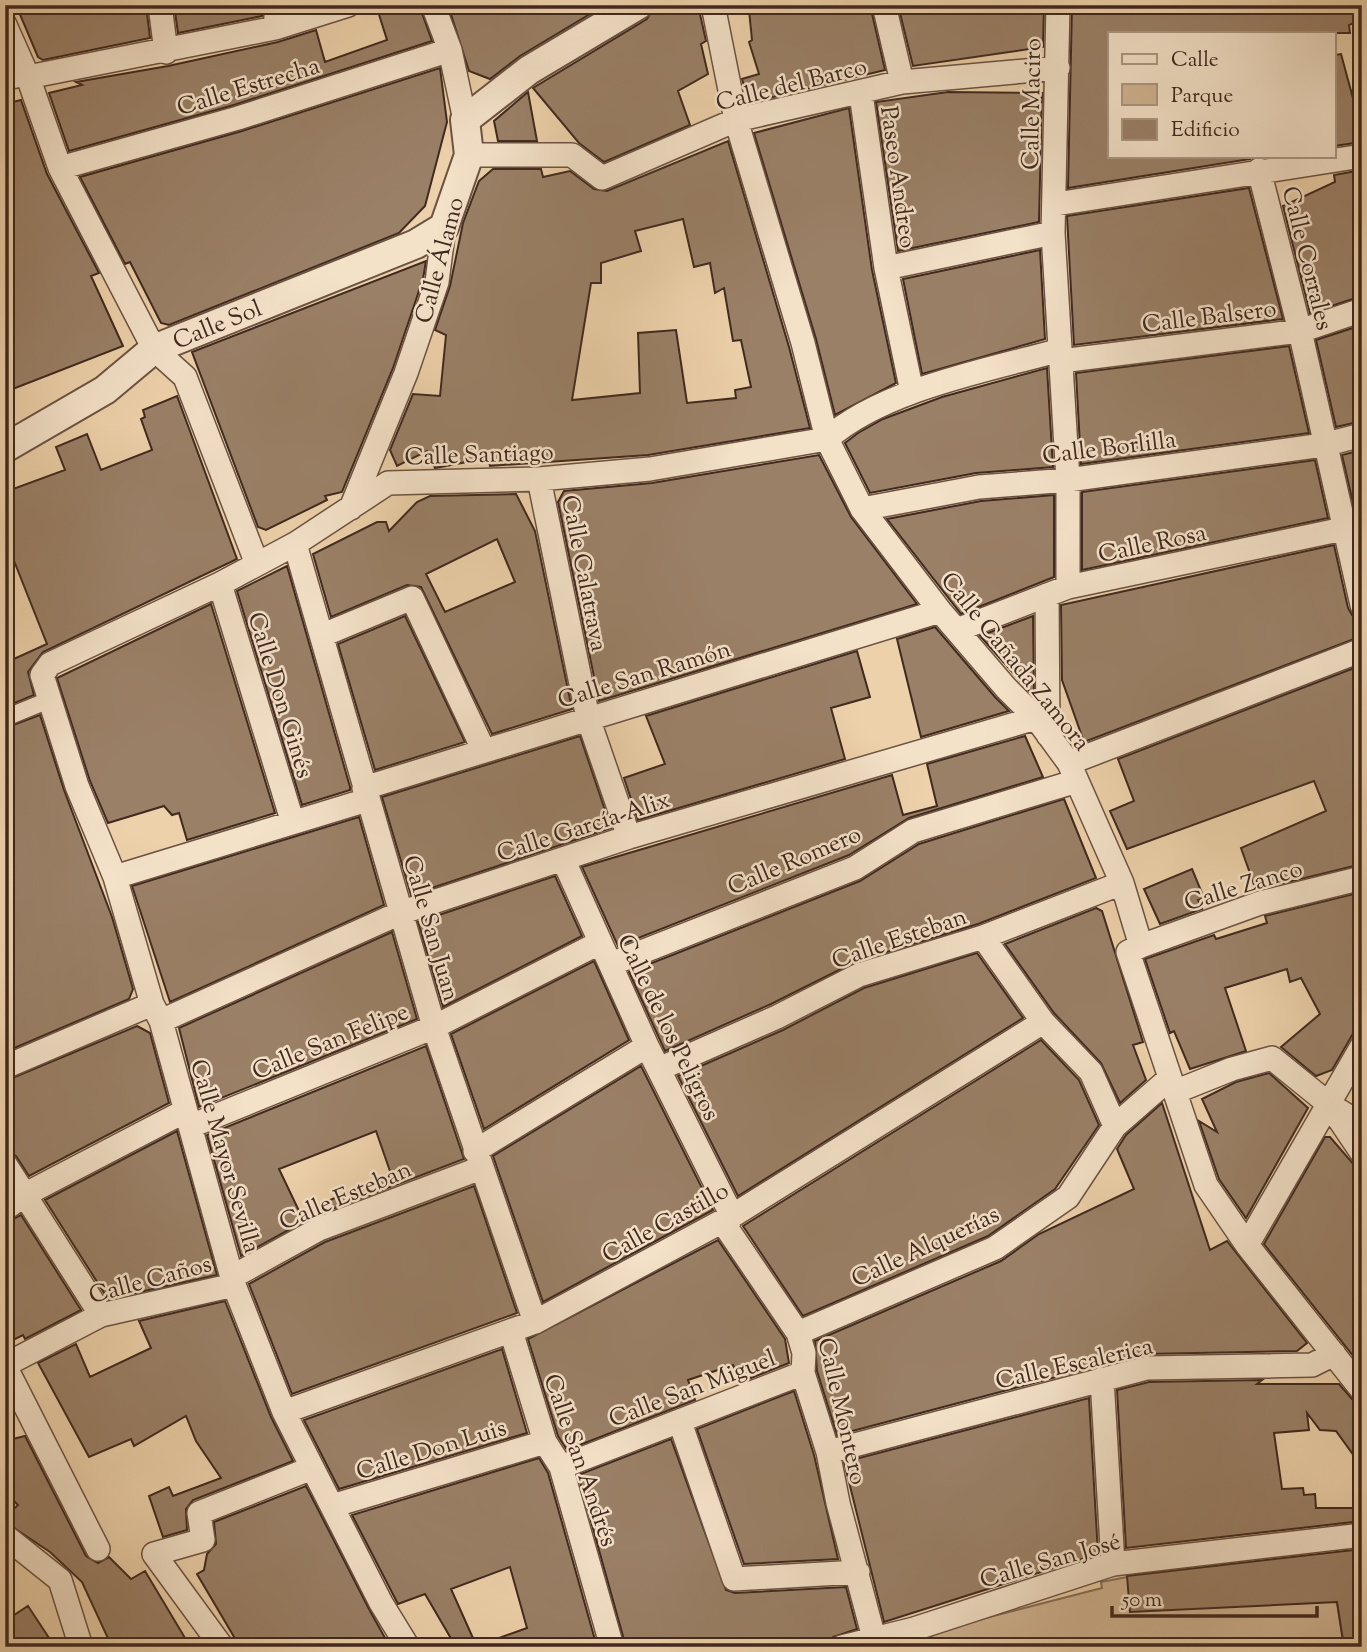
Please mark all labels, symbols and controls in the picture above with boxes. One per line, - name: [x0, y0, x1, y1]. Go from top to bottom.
- legend: [1108, 32, 1336, 158]
- street label: Calle Maciro: [1015, 38, 1051, 170]
- text: Calle: [1171, 46, 1219, 76]
- street label: Calle Estrecha: [173, 50, 324, 126]
- street label: Calle del Barco: [712, 51, 871, 121]
- text: Parque: [1171, 82, 1233, 112]
- street label: Paseo Andreo: [870, 104, 924, 251]
- text: Edificio: [1171, 116, 1240, 146]
- street label: Calle Corrales: [1272, 183, 1340, 334]
- street label: Calle Álamo: [408, 194, 474, 327]
- street label: Calle Sol: [168, 292, 268, 359]
- street label: Calle Balsero: [1140, 293, 1278, 343]
- street label: Calle Borlilla: [1040, 424, 1178, 474]
- street label: Calle Santiago: [404, 436, 554, 476]
- street label: Calle Calatrava: [551, 492, 615, 655]
- street label: Calle Rosa: [1095, 517, 1210, 573]
- street label: Calle Cañada Zamora: [931, 565, 1097, 759]
- street label: Calle Don Ginés: [238, 608, 320, 783]
- street label: Calle San Ramón: [554, 633, 735, 718]
- street label: Calle García-Alix: [493, 784, 675, 872]
- street label: Calle Romero: [723, 818, 867, 905]
- street label: Calle San Juan: [393, 852, 467, 1005]
- street label: Calle Zanco: [1180, 853, 1307, 921]
- street label: Calle Esteban: [827, 901, 972, 979]
- street label: Calle de los Peligros: [607, 929, 727, 1127]
- street label: Calle San Felipe: [247, 996, 414, 1090]
- street label: Calle Mayor Sevilla: [180, 1056, 268, 1257]
- street label: Calle Esteban: [274, 1154, 417, 1240]
- street label: Calle Castillo: [596, 1175, 736, 1273]
- street label: Calle Alquerías: [846, 1199, 1006, 1297]
- street label: Calle Caños: [85, 1248, 216, 1314]
- street label: Calle Escalerica: [992, 1330, 1157, 1400]
- street label: Calle Montero: [808, 1335, 874, 1488]
- street label: Calle San Miguel: [604, 1342, 781, 1437]
- street label: Calle San Andrés: [534, 1370, 625, 1552]
- street label: Calle Don Luis: [352, 1412, 511, 1490]
- street label: Calle San José: [976, 1526, 1125, 1598]
- scale bar: [1112, 1575, 1316, 1619]
- text: 50 m: [1121, 1586, 1162, 1616]

